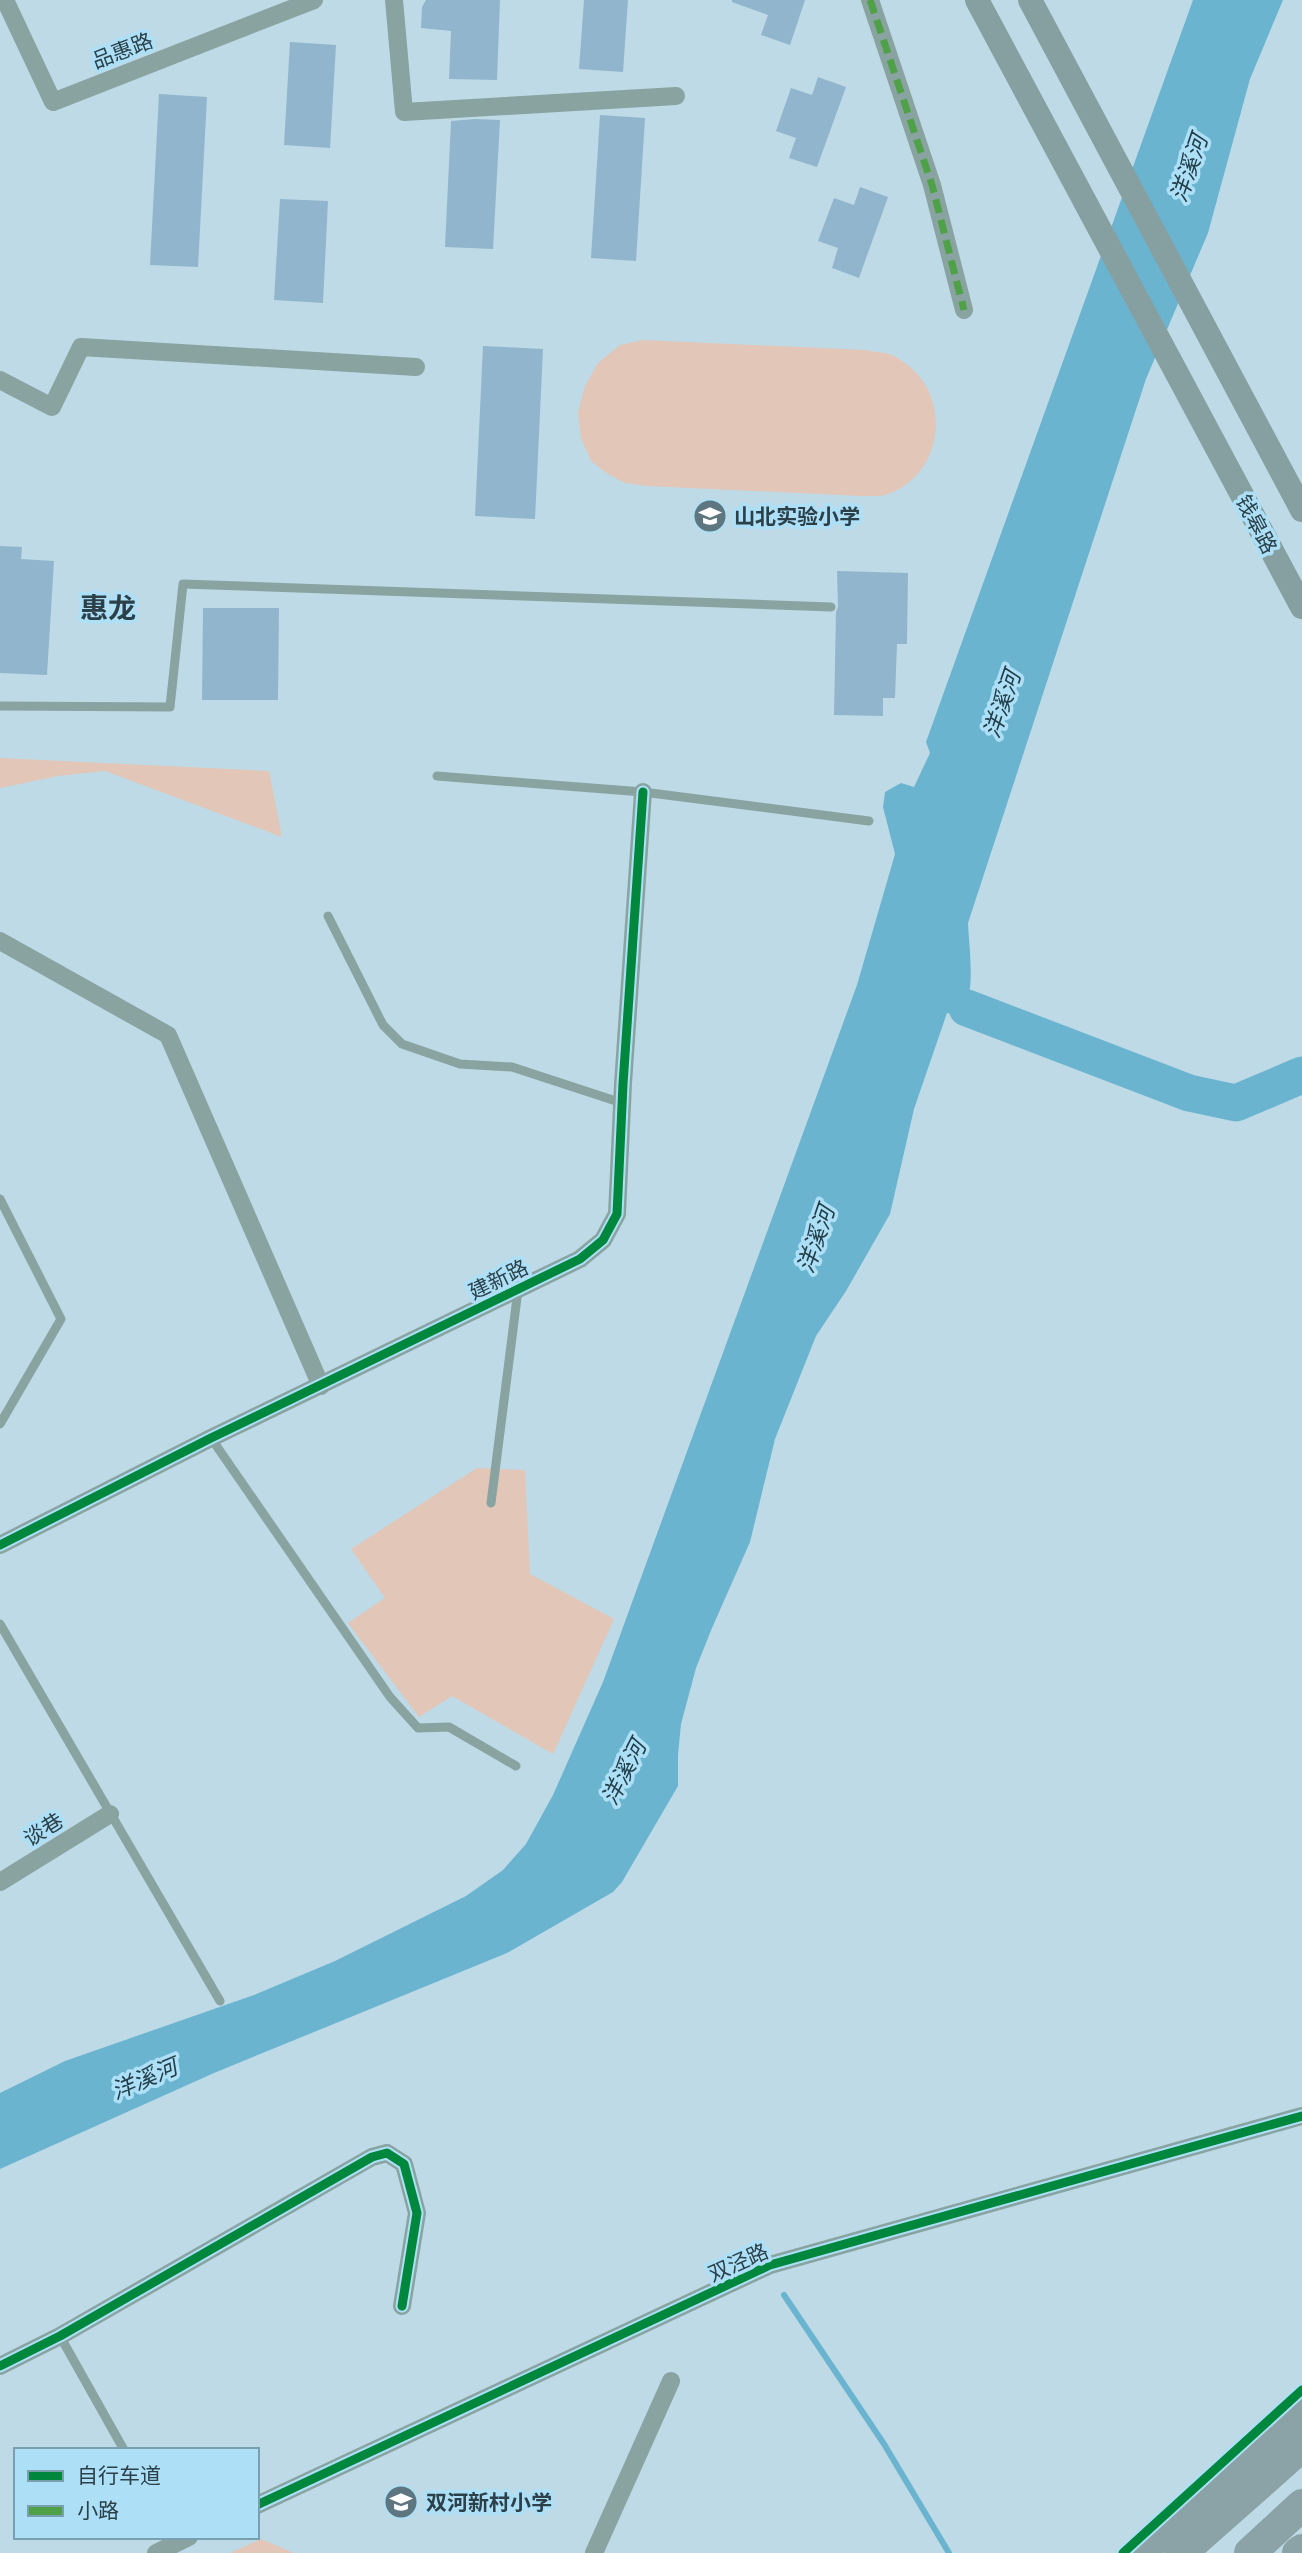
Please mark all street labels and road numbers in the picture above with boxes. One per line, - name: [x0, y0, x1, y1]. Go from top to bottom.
- street label: 品惠路: [88, 26, 156, 74]
- street label: 钱皋路: [1230, 490, 1284, 558]
- street label: 建新路: [464, 1253, 532, 1305]
- street label: 谈巷: [18, 1806, 68, 1852]
- street label: 双泾路: [704, 2236, 772, 2288]

